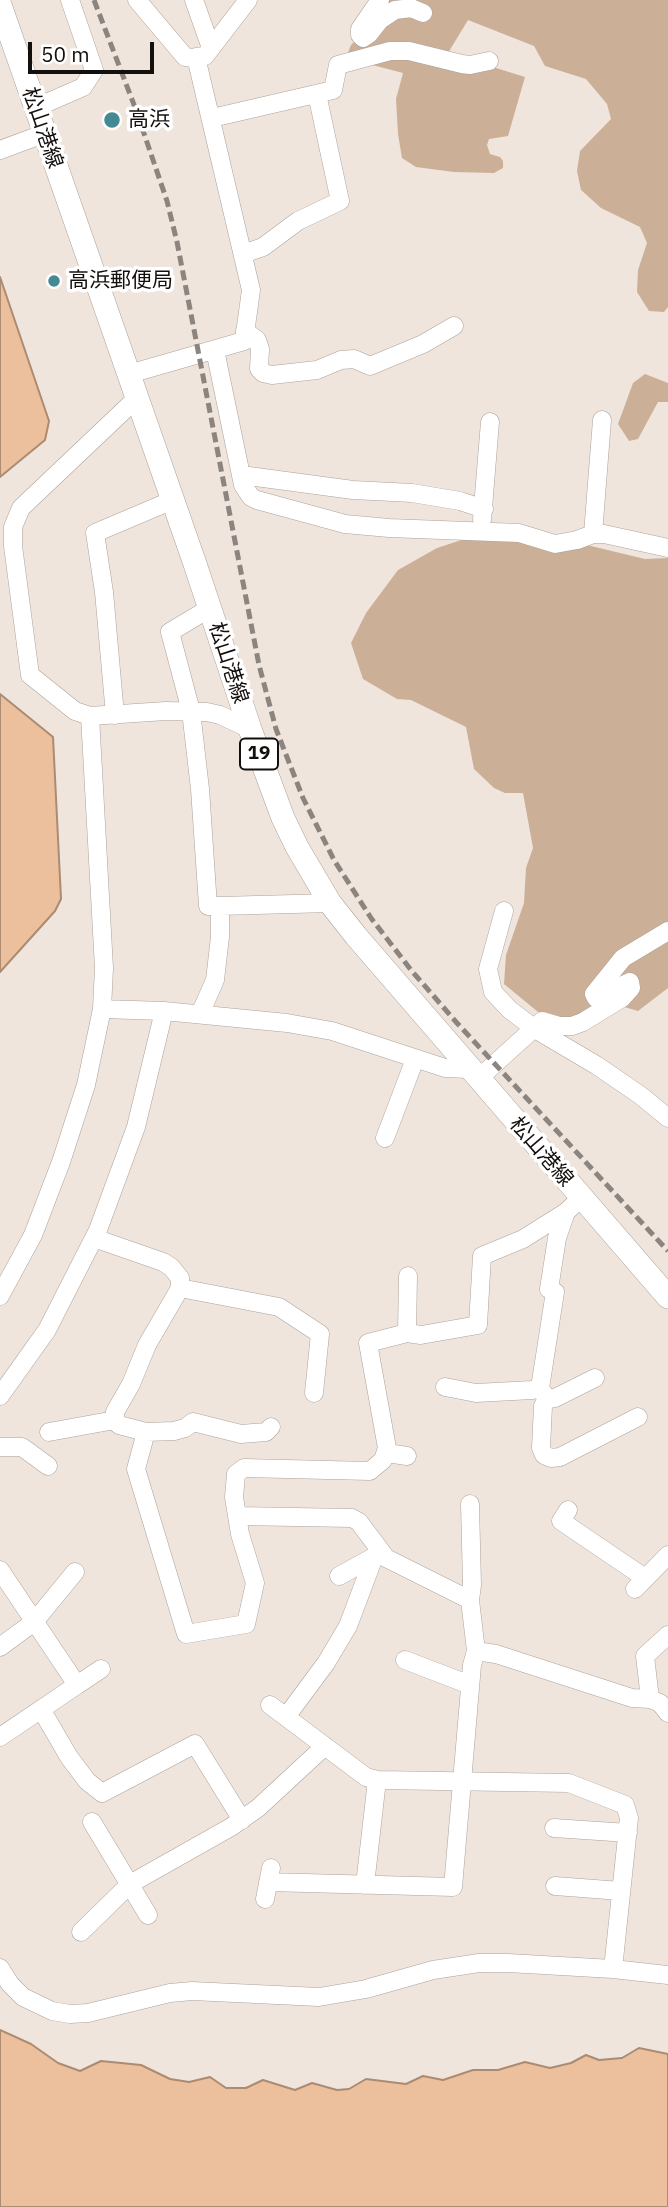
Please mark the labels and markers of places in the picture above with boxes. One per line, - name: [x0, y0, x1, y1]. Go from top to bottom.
- place label: 高浜: [128, 107, 170, 133]
- marker: 高浜: [102, 110, 122, 130]
- place label: 高浜郵便局: [68, 268, 173, 294]
- marker: 高浜郵便局: [46, 273, 62, 289]

